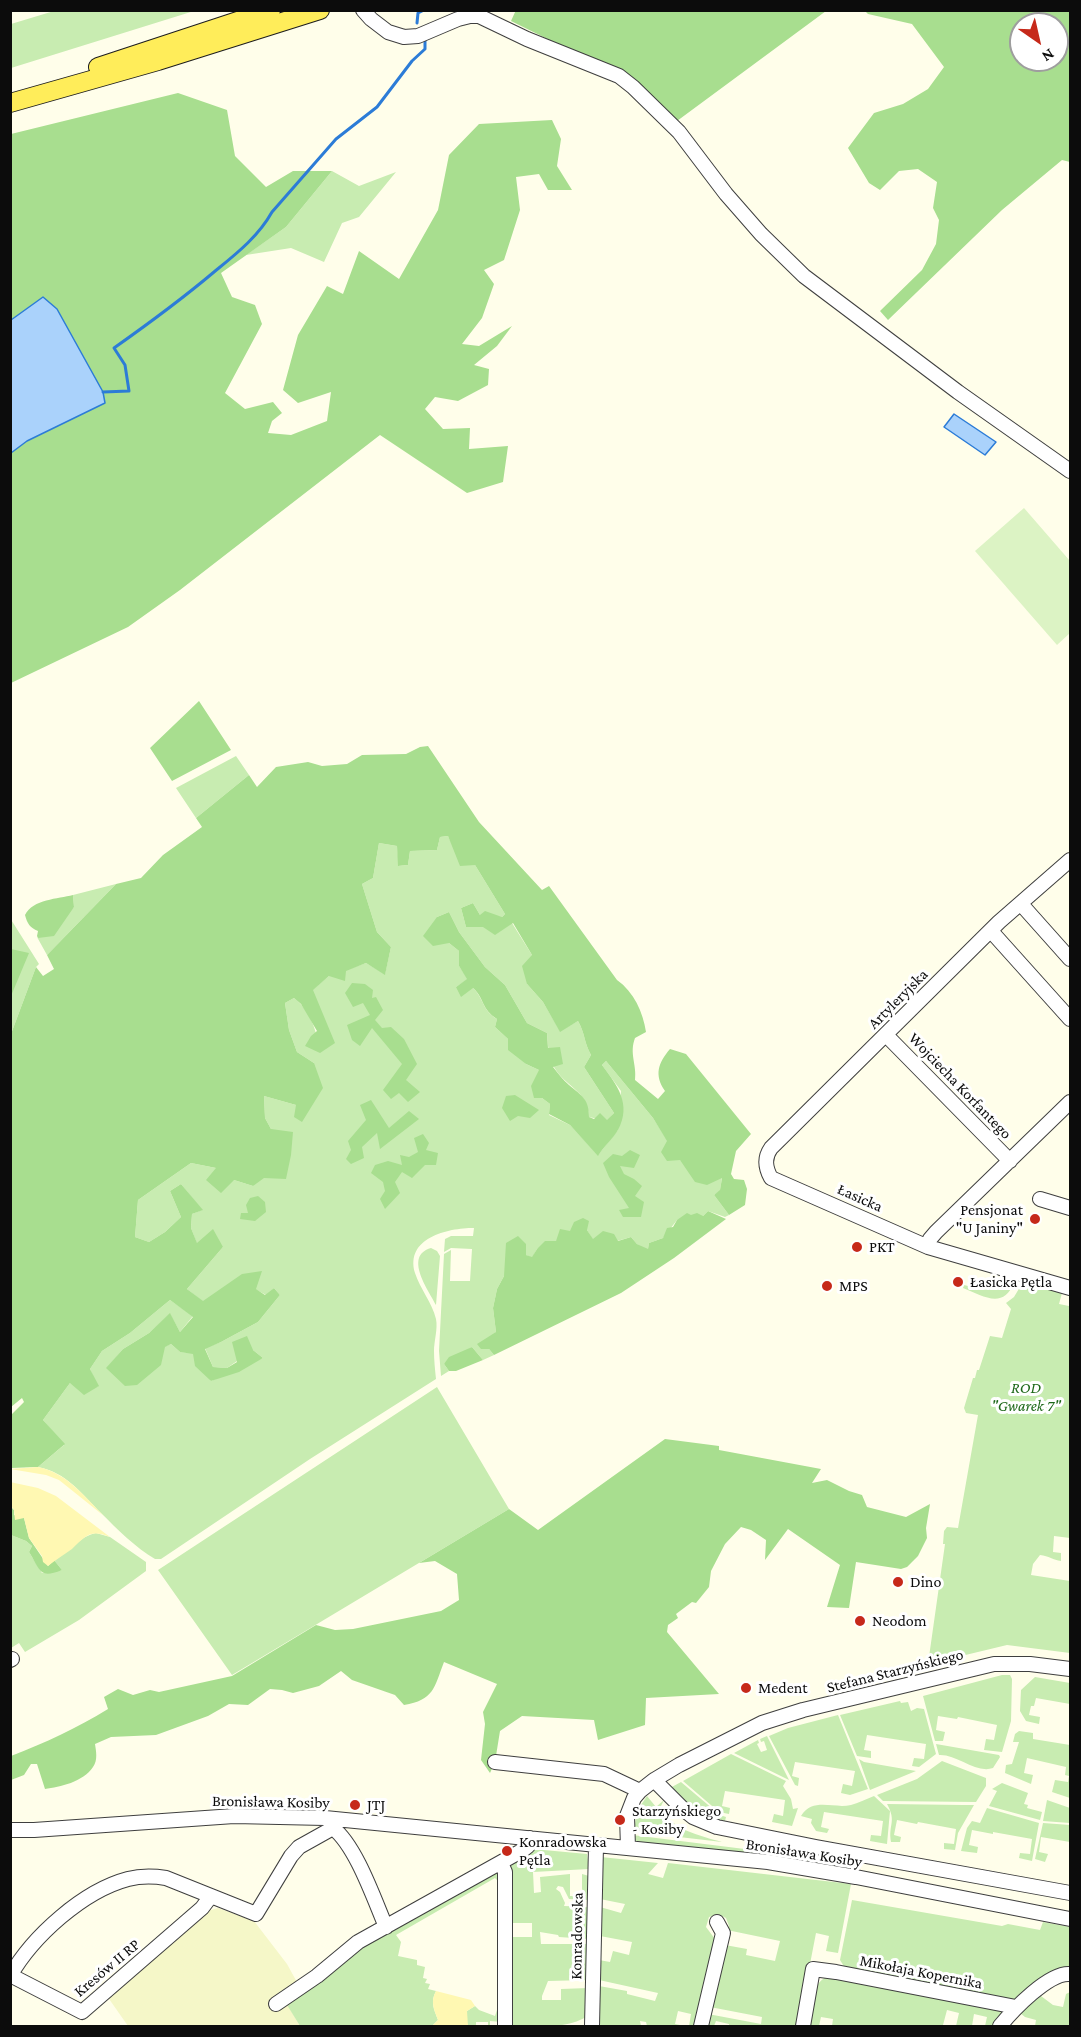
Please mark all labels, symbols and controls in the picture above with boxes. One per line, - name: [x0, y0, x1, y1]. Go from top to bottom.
- north arrow: [1009, 12, 1069, 72]
- text: N: [1039, 46, 1058, 66]
- street label: Artyleryjska: [864, 965, 932, 1033]
- street label: Wojciecha Korfantego: [904, 1029, 1016, 1143]
- street label: Łasicka: [834, 1180, 886, 1216]
- place label: Pensjonat "U Janiny": [956, 1200, 1023, 1238]
- marker: Pensjonat "U Janiny": [1028, 1212, 1042, 1226]
- place label: PKT: [869, 1237, 895, 1257]
- marker: PKT: [850, 1240, 864, 1254]
- place label: Łasicka Pętla: [970, 1272, 1052, 1292]
- marker: Łasicka Pętla: [951, 1275, 965, 1289]
- place label: MPS: [839, 1276, 868, 1296]
- marker: MPS: [820, 1279, 834, 1293]
- park label: ROD "Gwarek 7": [991, 1378, 1061, 1416]
- place label: Dino: [910, 1572, 941, 1592]
- marker: Dino: [891, 1575, 905, 1589]
- place label: Neodom: [872, 1611, 927, 1631]
- marker: Neodom: [853, 1614, 867, 1628]
- street label: Stefana Starzyńskiego: [825, 1645, 965, 1697]
- place label: Medent: [758, 1678, 808, 1698]
- marker: Medent: [739, 1681, 753, 1695]
- street label: Bronisława Kosiby: [212, 1791, 330, 1813]
- place label: JTJ: [367, 1795, 385, 1815]
- marker: JTJ: [348, 1798, 362, 1812]
- place label: Starzyńskiego - Kosiby: [632, 1801, 721, 1839]
- marker: Starzyńskiego - Kosiby: [613, 1813, 627, 1827]
- place label: Konradowska Pętla: [519, 1832, 607, 1870]
- street label: Bronisława Kosiby: [744, 1834, 864, 1872]
- marker: Konradowska Pętla: [500, 1844, 514, 1858]
- street label: Konradowska: [567, 1892, 587, 1980]
- street label: Kresów II RP: [70, 1935, 144, 2001]
- street label: Mikołaja Kopernika: [858, 1951, 984, 1993]

